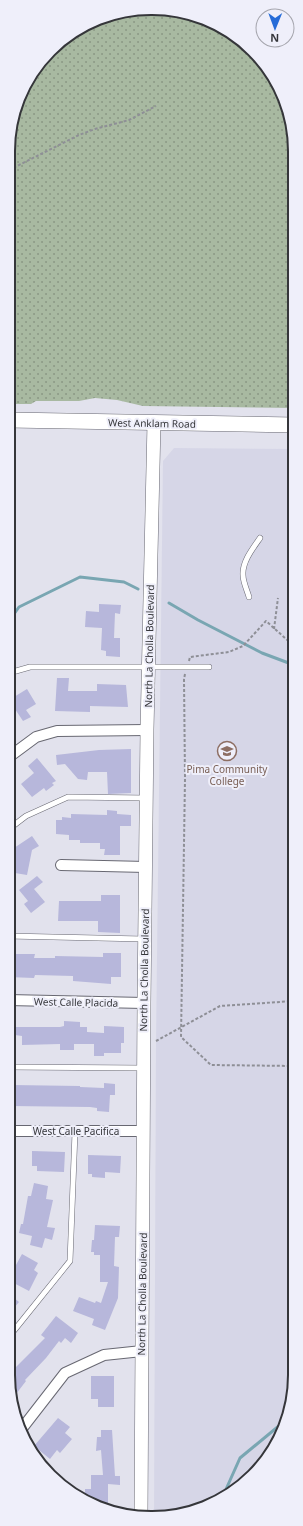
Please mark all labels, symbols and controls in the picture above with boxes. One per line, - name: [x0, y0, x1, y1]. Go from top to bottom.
- north arrow: [255, 8, 295, 48]
- text: N: [270, 31, 279, 46]
- street label: West Anklam Road: [108, 415, 196, 431]
- street label: North La Cholla Boulevard: [141, 584, 157, 708]
- school or university icon: Pima Community College: [216, 740, 238, 762]
- place label: Pima Community College: [187, 762, 268, 788]
- street label: North La Cholla Boulevard: [136, 908, 152, 1032]
- street label: West Calle Placida: [34, 994, 118, 1010]
- street label: West Calle Pacifica: [33, 1124, 119, 1138]
- street label: North La Cholla Boulevard: [134, 1232, 150, 1356]

